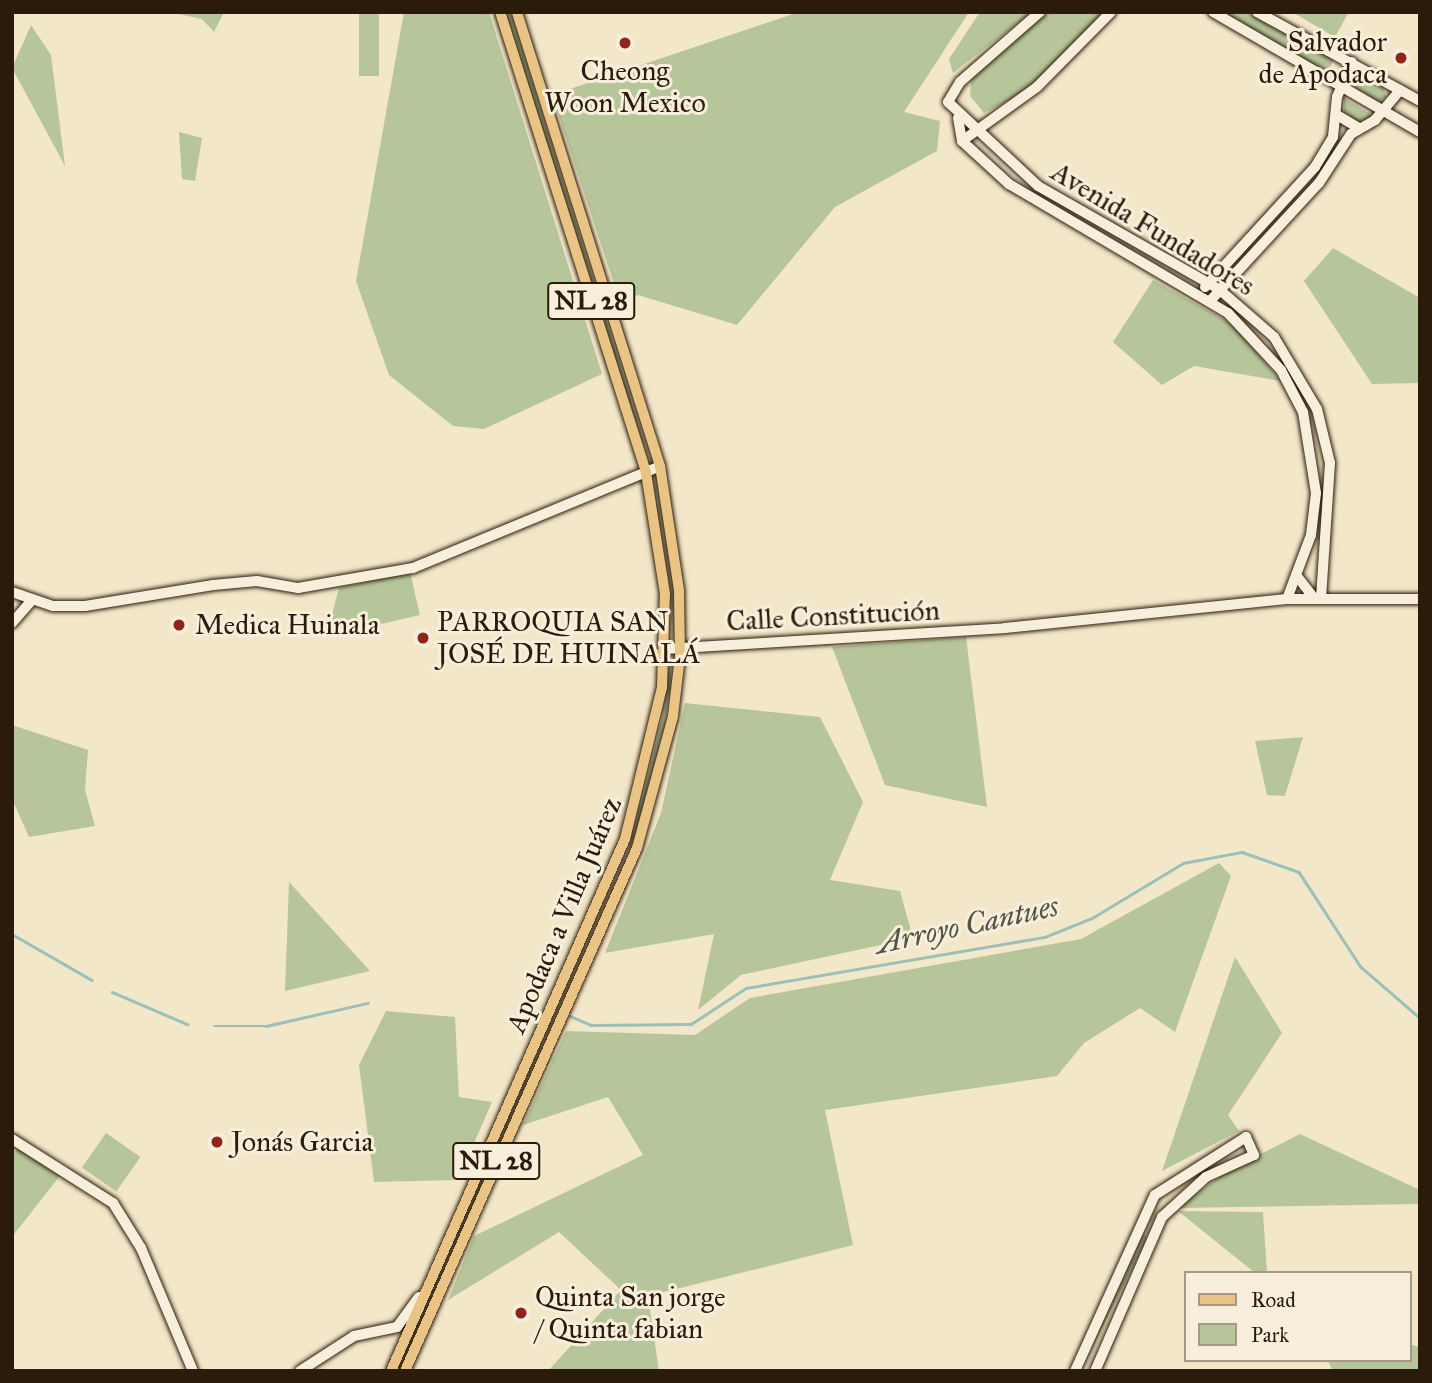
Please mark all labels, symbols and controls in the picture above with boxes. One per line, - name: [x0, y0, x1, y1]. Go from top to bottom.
- place label: Salvador de Apodaca: [1259, 25, 1387, 91]
- marker: Cheong Woon Mexico: [617, 35, 633, 51]
- marker: Salvador de Apodaca: [1393, 50, 1409, 66]
- place label: Cheong Woon Mexico: [544, 54, 706, 120]
- street label: Avenida Fundadores: [1045, 155, 1261, 303]
- road number: NL 28: [546, 278, 636, 324]
- street label: Calle Constitución: [725, 594, 941, 638]
- place label: PARROQUIA SAN JOSÉ DE HUINALÁ: [437, 605, 700, 671]
- place label: Medica Huinala: [195, 608, 379, 642]
- marker: Medica Huinala: [169, 615, 189, 635]
- marker: PARROQUIA SAN JOSÉ DE HUINALÁ: [415, 630, 431, 646]
- street label: Apodaca a Villa Juárez: [499, 792, 629, 1038]
- water label: Arroyo Cantues: [873, 888, 1061, 962]
- place label: Jonás Garcia: [231, 1125, 373, 1159]
- marker: Jonás Garcia: [209, 1134, 225, 1150]
- road number: NL 28: [450, 1138, 542, 1184]
- legend: [1184, 1271, 1411, 1362]
- place label: Quinta San jorge / Quinta fabian: [535, 1280, 726, 1346]
- text: Road: [1251, 1287, 1296, 1313]
- marker: Quinta San jorge / Quinta fabian: [513, 1305, 529, 1321]
- text: Park: [1251, 1322, 1289, 1348]

